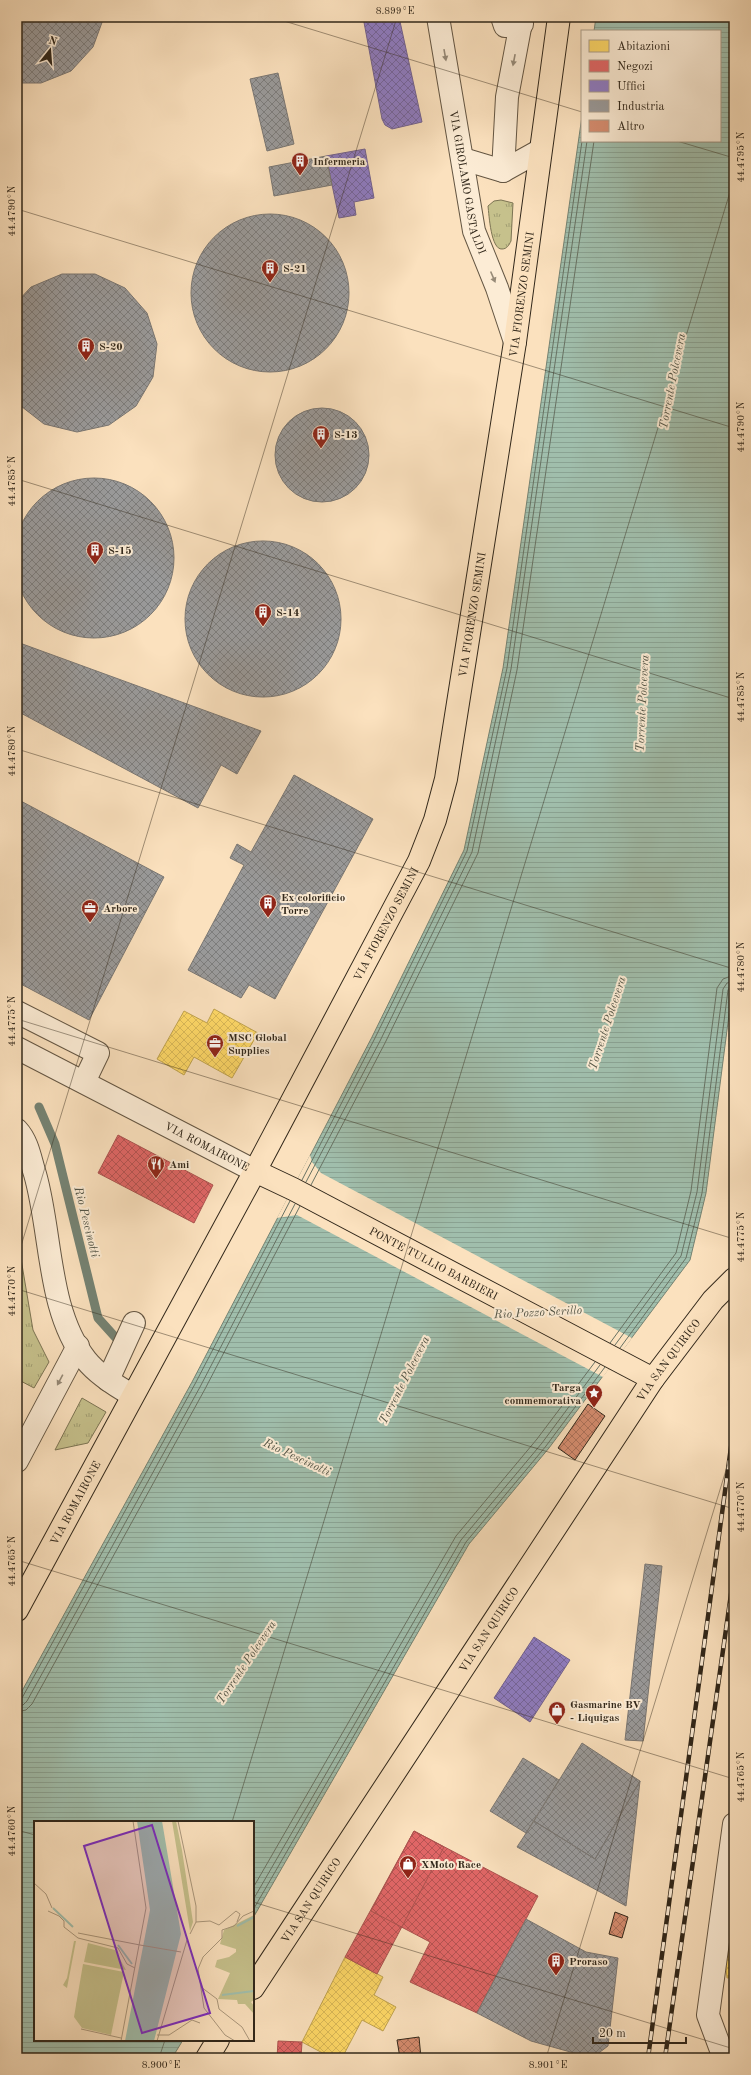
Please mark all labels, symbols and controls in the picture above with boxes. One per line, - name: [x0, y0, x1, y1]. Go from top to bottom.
- text: 8.899°E: [376, 6, 414, 16]
- north arrow: [30, 30, 70, 70]
- legend: [581, 30, 721, 142]
- text: N: [47, 35, 59, 49]
- text: Abitazioni: [617, 41, 670, 53]
- one-way arrow: [442, 49, 448, 61]
- one-way arrow: [511, 54, 517, 66]
- text: Negozi: [617, 61, 653, 73]
- text: Uffici: [617, 81, 645, 93]
- text: Industria: [617, 101, 664, 113]
- street label: VIA GIROLAMO GASTALDI: [447, 110, 487, 256]
- text: Altro: [617, 121, 645, 133]
- text: 44.4795°N: [736, 131, 746, 183]
- building icon: Infermeria: [290, 151, 310, 176]
- place label: Infermeria: [313, 157, 366, 168]
- text: 44.4790°N: [7, 185, 17, 237]
- street label: VIA FIORENZO SEMINI: [509, 231, 537, 358]
- building icon: S-21: [260, 258, 280, 283]
- place label: S-21: [283, 264, 307, 275]
- one-way arrow: [490, 272, 496, 283]
- water label: Torrente Polcevera: [658, 332, 688, 430]
- building icon: S-20: [76, 336, 96, 361]
- place label: S-20: [99, 342, 123, 353]
- text: 44.4790°N: [736, 401, 746, 453]
- building icon: S-13: [311, 424, 331, 449]
- place label: S-13: [334, 430, 358, 441]
- text: 44.4785°N: [7, 455, 17, 507]
- building icon: S-15: [85, 540, 105, 565]
- place label: S-15: [108, 546, 132, 557]
- street label: VIA FIORENZO SEMINI: [458, 551, 489, 678]
- building icon: S-14: [253, 602, 273, 627]
- place label: S-14: [276, 608, 300, 619]
- water label: Torrente Polcevera: [634, 654, 652, 752]
- text: 44.4785°N: [736, 671, 746, 723]
- text: 44.4780°N: [7, 725, 17, 777]
- street label: VIA FIORENZO SEMINI: [353, 866, 422, 983]
- building icon: Ex colorificio Torre: [258, 893, 278, 918]
- place label: Ex colorificio Torre: [281, 893, 346, 917]
- office icon: Arbore: [80, 898, 100, 923]
- place label: Arbore: [103, 904, 137, 915]
- text: 44.4780°N: [736, 941, 746, 993]
- water label: Torrente Polcevera: [587, 975, 629, 1071]
- text: 44.4775°N: [7, 995, 17, 1047]
- office icon: MSC Global Supplies: [205, 1033, 225, 1058]
- place label: MSC Global Supplies: [228, 1033, 287, 1057]
- street label: VIA ROMAIRONE: [162, 1121, 251, 1174]
- restaurant icon: Ami: [146, 1154, 166, 1179]
- place label: Ami: [169, 1160, 189, 1171]
- water label: Rio Pescinotti: [71, 1185, 101, 1259]
- text: 44.4775°N: [736, 1211, 746, 1263]
- street label: PONTE TULLIO BARBIERI: [367, 1226, 499, 1303]
- text: 44.4770°N: [7, 1265, 17, 1317]
- water label: Rio Pozzo Serillo: [493, 1305, 583, 1321]
- street label: VIA SAN QUIRICO: [636, 1318, 703, 1404]
- water label: Torrente Polcevera: [378, 1334, 433, 1426]
- one-way arrow: [57, 1375, 63, 1386]
- place label: Targa commemorativa: [505, 1383, 581, 1407]
- place icon: Targa commemorativa: [584, 1383, 604, 1408]
- water label: Rio Pescinotti: [260, 1437, 332, 1479]
- street label: VIA ROMAIRONE: [49, 1460, 104, 1547]
- text: 44.4770°N: [736, 1481, 746, 1533]
- text: 44.4765°N: [7, 1535, 17, 1587]
- street label: VIA SAN QUIRICO: [458, 1586, 522, 1675]
- water label: Torrente Polcevera: [215, 1618, 279, 1706]
- shop icon: Gasmarine BV - Liquigas: [547, 1700, 567, 1725]
- place label: Gasmarine BV - Liquigas: [570, 1700, 641, 1724]
- text: 44.4765°N: [736, 1751, 746, 1803]
- text: 44.4760°N: [7, 1805, 17, 1857]
- inset map: [34, 1821, 254, 2041]
- shop icon: XMoto Race: [398, 1854, 418, 1879]
- street label: VIA SAN QUIRICO: [280, 1856, 344, 1945]
- place label: XMoto Race: [421, 1860, 481, 1871]
- building icon: Proraso: [546, 1951, 566, 1976]
- place label: Proraso: [569, 1957, 608, 1968]
- scale bar: [593, 2019, 686, 2045]
- text: 20 m: [599, 2028, 626, 2040]
- text: 8.900°E: [142, 2060, 180, 2070]
- text: 8.901°E: [529, 2060, 567, 2070]

